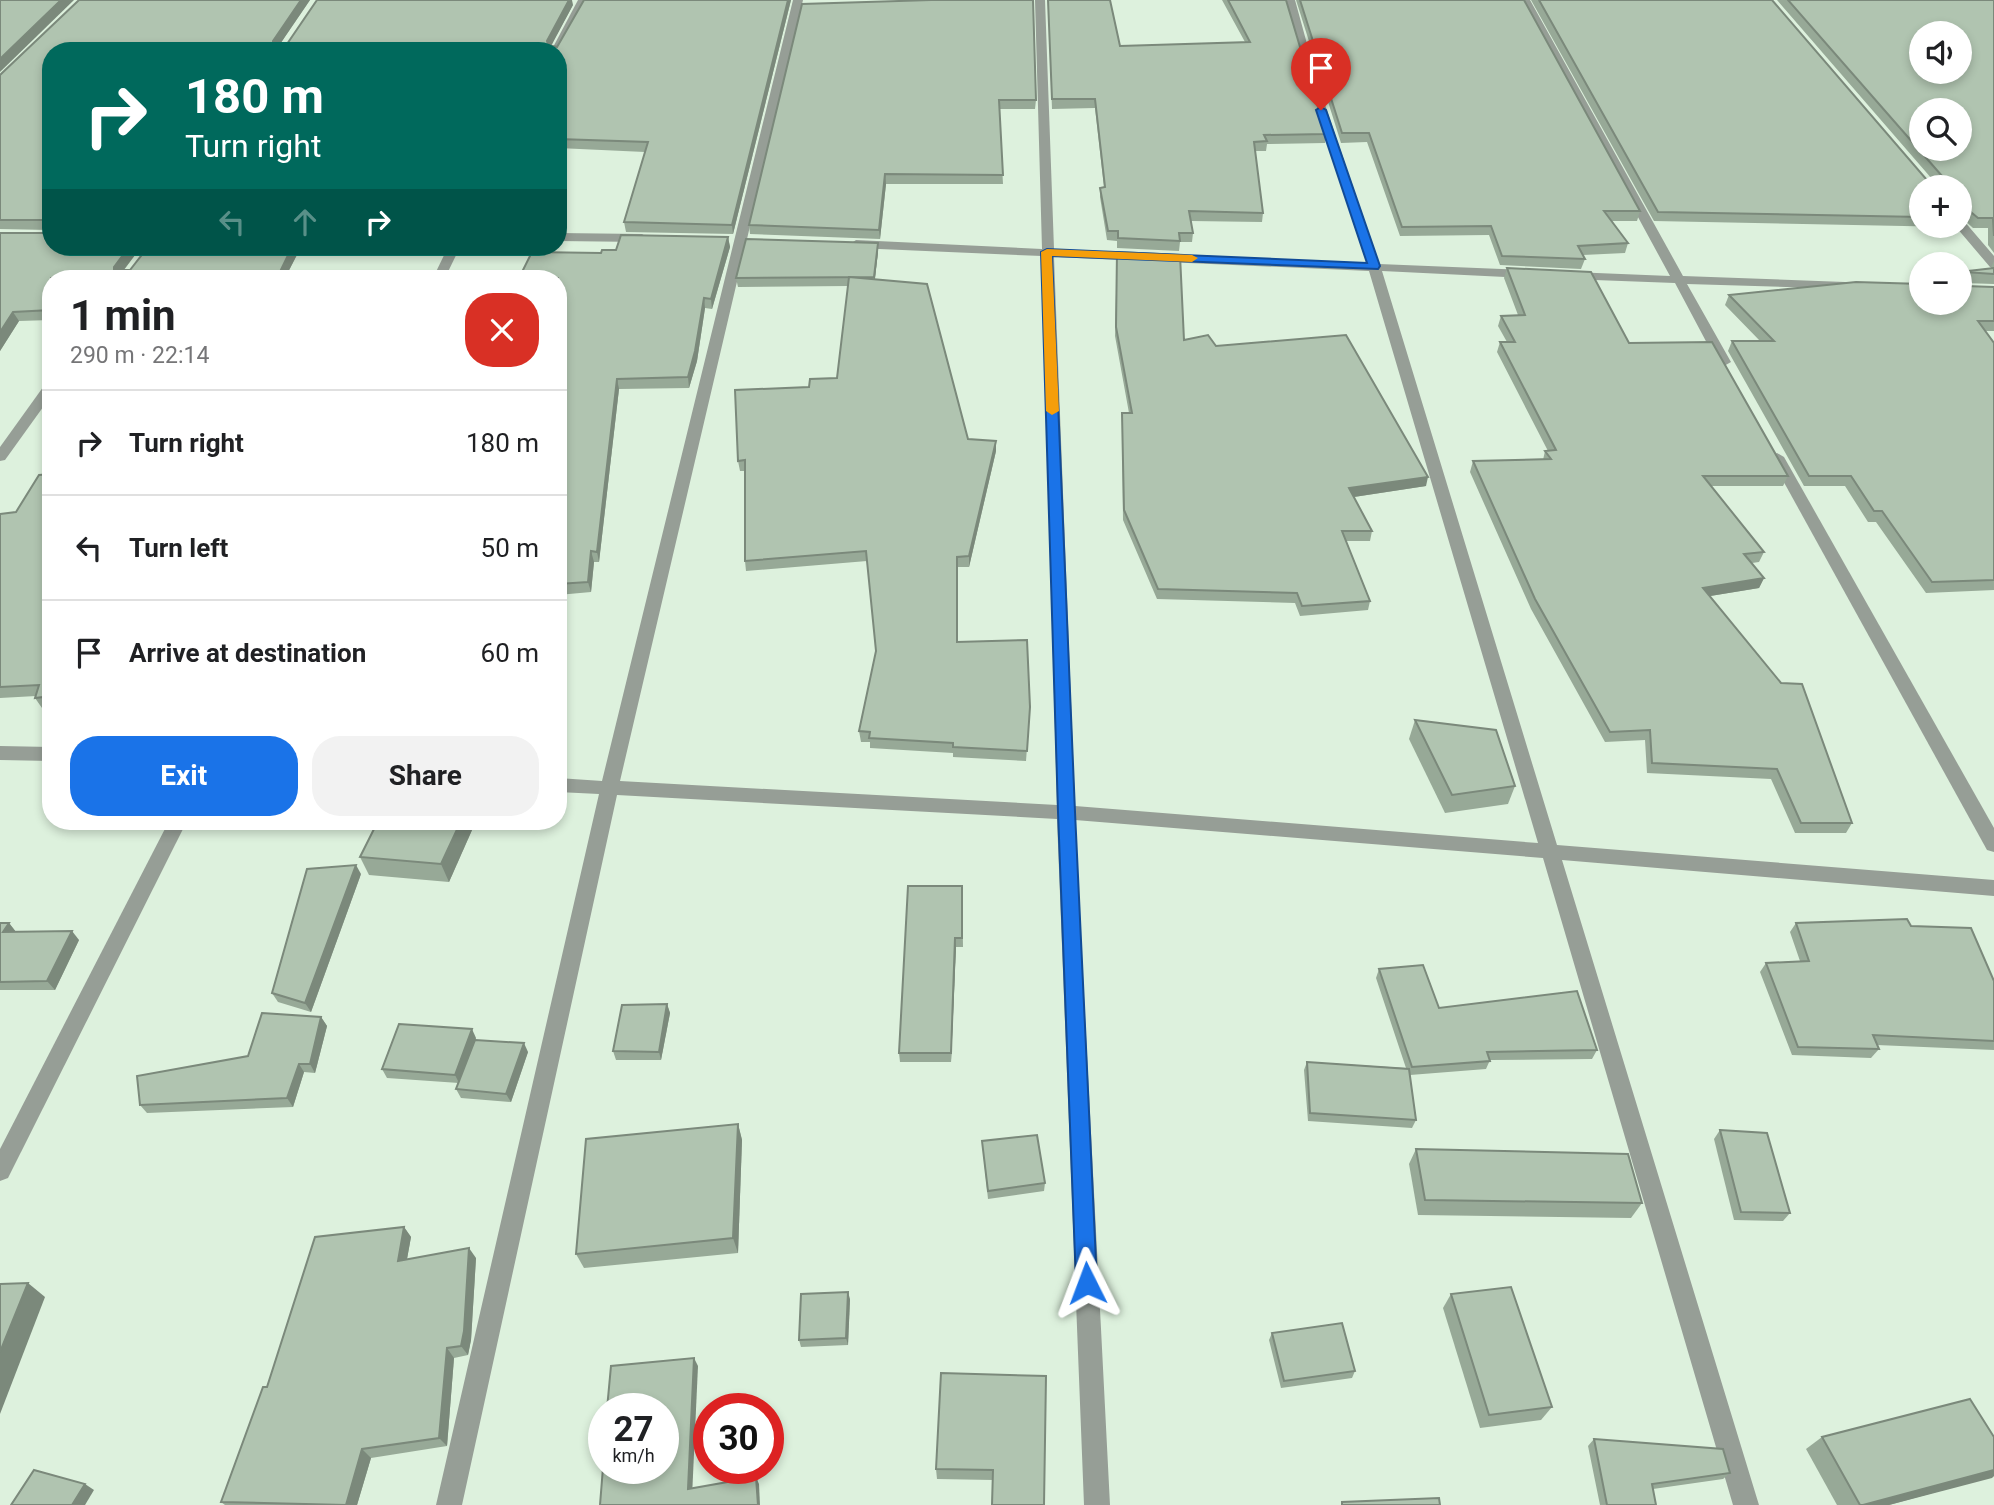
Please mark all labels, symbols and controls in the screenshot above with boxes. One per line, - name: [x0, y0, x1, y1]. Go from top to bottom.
- map controls: [1909, 21, 1972, 315]
- button: sound: [1909, 21, 1972, 84]
- pin: [1291, 38, 1351, 110]
- icon: arrive: [1302, 49, 1340, 87]
- text: 180 m: [185, 68, 324, 125]
- icon: right: [70, 70, 161, 161]
- button: search: [1909, 98, 1972, 161]
- text: Turn right: [185, 127, 321, 165]
- button: +: [1909, 175, 1972, 238]
- icon: left: [213, 203, 251, 241]
- icon: ahead: [286, 203, 324, 241]
- icon: right: [359, 203, 397, 241]
- button: −: [1909, 252, 1972, 315]
- text: 1 min: [70, 291, 176, 340]
- button: close: [465, 293, 539, 367]
- text: 290 m · 22:14: [70, 342, 209, 369]
- icon: right: [70, 424, 108, 462]
- text: Turn right: [129, 428, 244, 458]
- text: 180 m: [466, 428, 539, 458]
- icon: left: [70, 529, 108, 567]
- text: Turn left: [129, 533, 228, 563]
- text: 50 m: [481, 533, 539, 563]
- icon: arrive: [70, 634, 108, 672]
- text: Arrive at destination: [129, 638, 366, 668]
- text: 60 m: [481, 638, 539, 668]
- button: Exit: [70, 736, 298, 816]
- button: Share: [312, 736, 539, 816]
- position arrow: [1050, 1246, 1124, 1320]
- speed limit sign: 30: [693, 1393, 784, 1484]
- text: 27: [613, 1409, 654, 1450]
- text: km/h: [612, 1445, 655, 1466]

